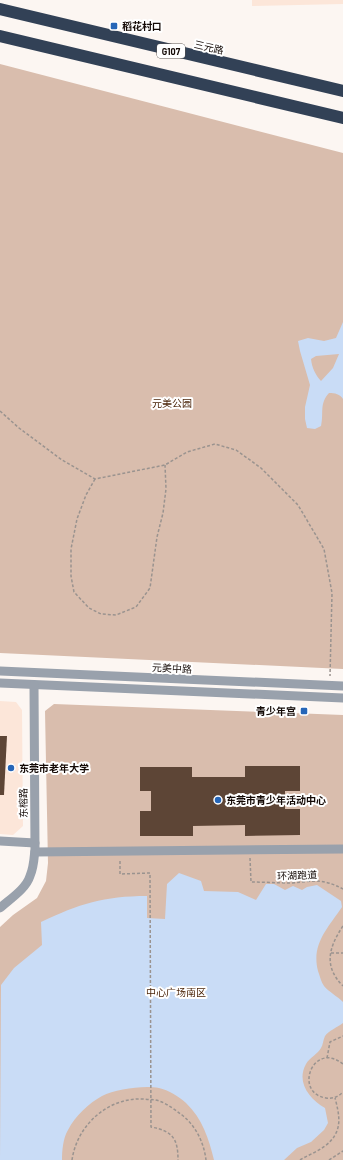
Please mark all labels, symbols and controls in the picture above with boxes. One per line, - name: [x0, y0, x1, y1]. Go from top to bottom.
- place label: 稻花村口: [122, 20, 162, 32]
- marker: 稻花村口: [109, 21, 119, 31]
- street label: 三元路: [193, 38, 225, 56]
- road number: G107: [157, 44, 185, 58]
- park label: 元美公园: [152, 397, 192, 409]
- street label: 元美中路: [152, 661, 192, 675]
- place label: 青少年宫: [256, 705, 296, 717]
- marker: 青少年宫: [299, 706, 309, 716]
- place label: 东莞市老年大学: [19, 762, 89, 774]
- marker: 东莞市老年大学: [6, 763, 16, 773]
- street label: 东榕路: [17, 788, 29, 818]
- place label: 东莞市青少年活动中心: [226, 794, 326, 806]
- marker: 东莞市青少年活动中心: [213, 795, 223, 805]
- street label: 环湖跑道: [277, 868, 317, 882]
- park label: 中心广场南区: [146, 986, 206, 998]

